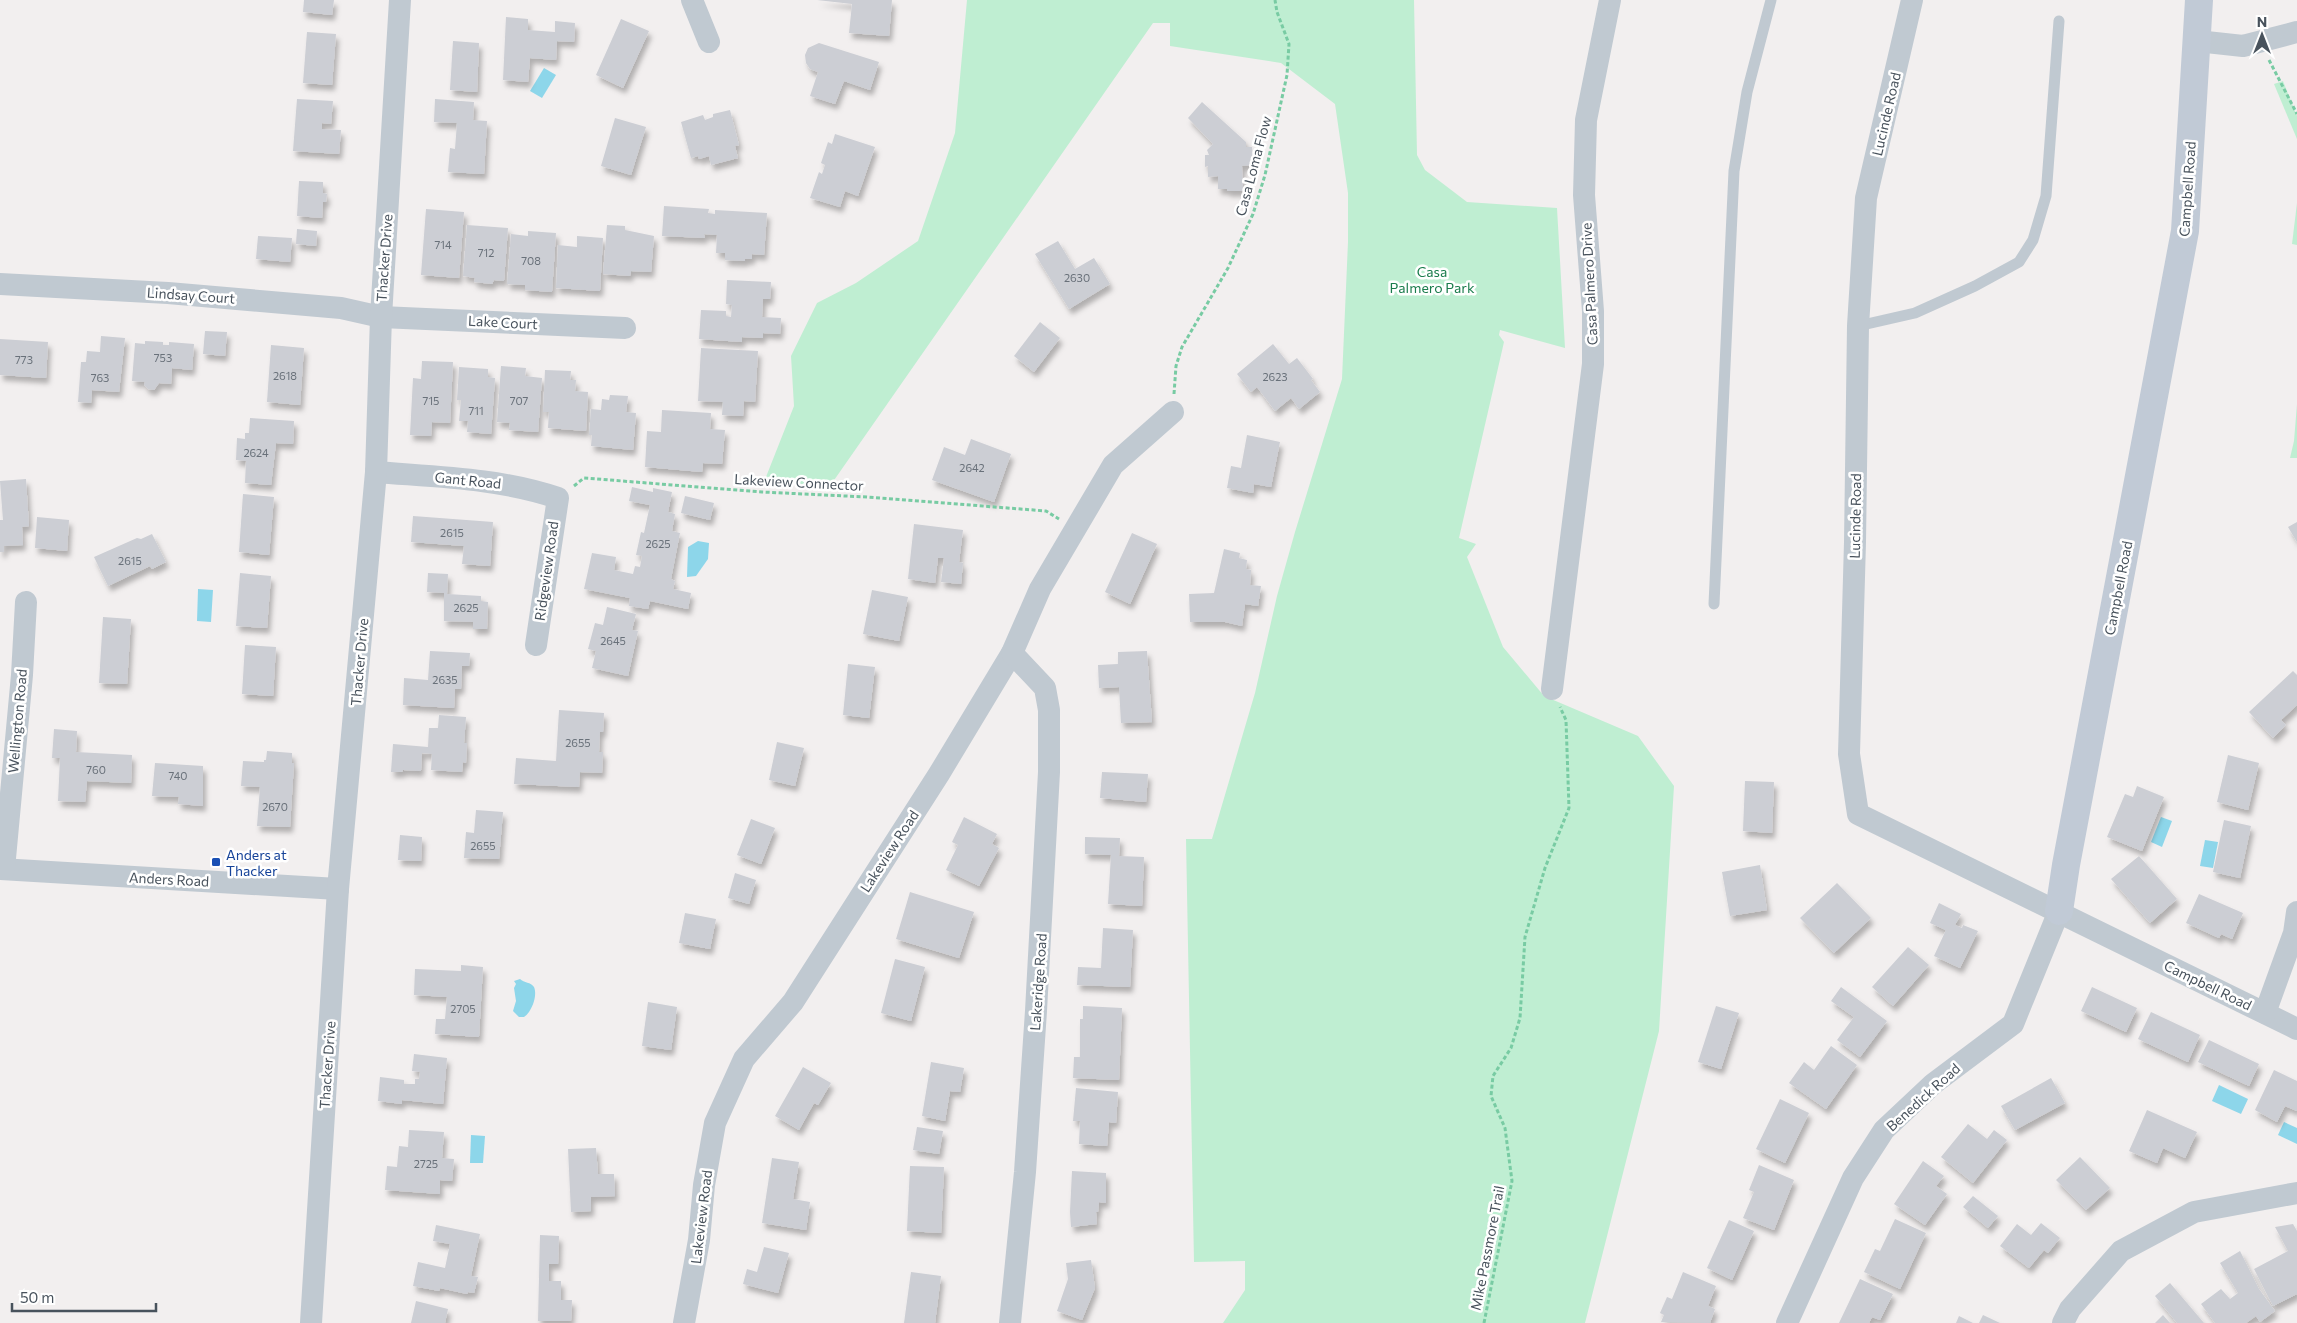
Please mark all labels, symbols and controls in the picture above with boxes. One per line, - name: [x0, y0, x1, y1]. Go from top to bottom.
- north arrow: [2237, 10, 2287, 60]
- text: N: [2257, 13, 2267, 30]
- street label: Lucinde Road: [1868, 71, 1904, 157]
- street label: Casa Loma Flow: [1231, 114, 1275, 218]
- street label: Campbell Road: [2175, 141, 2199, 237]
- street label: Thacker Drive: [372, 214, 396, 302]
- street label: Casa Palmero Drive: [1577, 222, 1601, 346]
- house number: 714: [434, 238, 452, 251]
- house number: 712: [478, 246, 494, 259]
- house number: 708: [521, 254, 541, 267]
- park label: Casa Palmero Park: [1390, 263, 1475, 296]
- house number: 2630: [1064, 271, 1090, 284]
- street label: Lindsay Court: [146, 283, 236, 307]
- street label: Lake Court: [468, 312, 539, 332]
- house number: 753: [154, 351, 172, 364]
- house number: 773: [15, 353, 33, 366]
- house number: 2618: [273, 369, 297, 382]
- house number: 2623: [1262, 370, 1288, 383]
- house number: 763: [91, 371, 109, 384]
- house number: 715: [423, 394, 439, 407]
- house number: 707: [510, 394, 529, 407]
- house number: 711: [468, 404, 484, 417]
- house number: 2624: [243, 446, 269, 459]
- house number: 2642: [959, 461, 985, 474]
- street label: Gant Road: [434, 468, 502, 492]
- street label: Lakeview Connector: [734, 470, 865, 494]
- street label: Lucinde Road: [1846, 473, 1864, 559]
- street label: Ridgeview Road: [531, 520, 561, 622]
- house number: 2615: [440, 526, 464, 539]
- house number: 2625: [645, 537, 671, 550]
- street label: Campbell Road: [2101, 539, 2135, 637]
- house number: 2615: [118, 554, 142, 567]
- house number: 2625: [453, 601, 479, 614]
- street label: Thacker Drive: [347, 617, 371, 707]
- house number: 2645: [600, 634, 626, 647]
- street label: Wellington Road: [4, 668, 30, 774]
- house number: 2635: [432, 673, 458, 686]
- house number: 2655: [565, 736, 591, 749]
- house number: 760: [86, 763, 106, 776]
- house number: 740: [169, 769, 187, 782]
- house number: 2670: [262, 800, 288, 813]
- street label: Lakeview Road: [856, 807, 922, 895]
- house number: 2655: [470, 839, 496, 852]
- place label: Anders at Thacker: [226, 846, 287, 879]
- marker: Anders at Thacker: [210, 856, 222, 868]
- street label: Anders Road: [128, 868, 210, 890]
- street label: Lakeridge Road: [1026, 933, 1050, 1031]
- street label: Campbell Road: [2161, 956, 2255, 1014]
- house number: 2705: [450, 1002, 476, 1015]
- street label: Thacker Drive: [315, 1021, 339, 1109]
- street label: Benedick Road: [1883, 1059, 1963, 1135]
- house number: 2725: [414, 1157, 438, 1170]
- street label: Lakeview Road: [687, 1169, 715, 1265]
- street label: Mike Passmore Trail: [1467, 1184, 1507, 1312]
- scale bar: [12, 1280, 156, 1312]
- text: 50 m: [20, 1288, 54, 1306]

